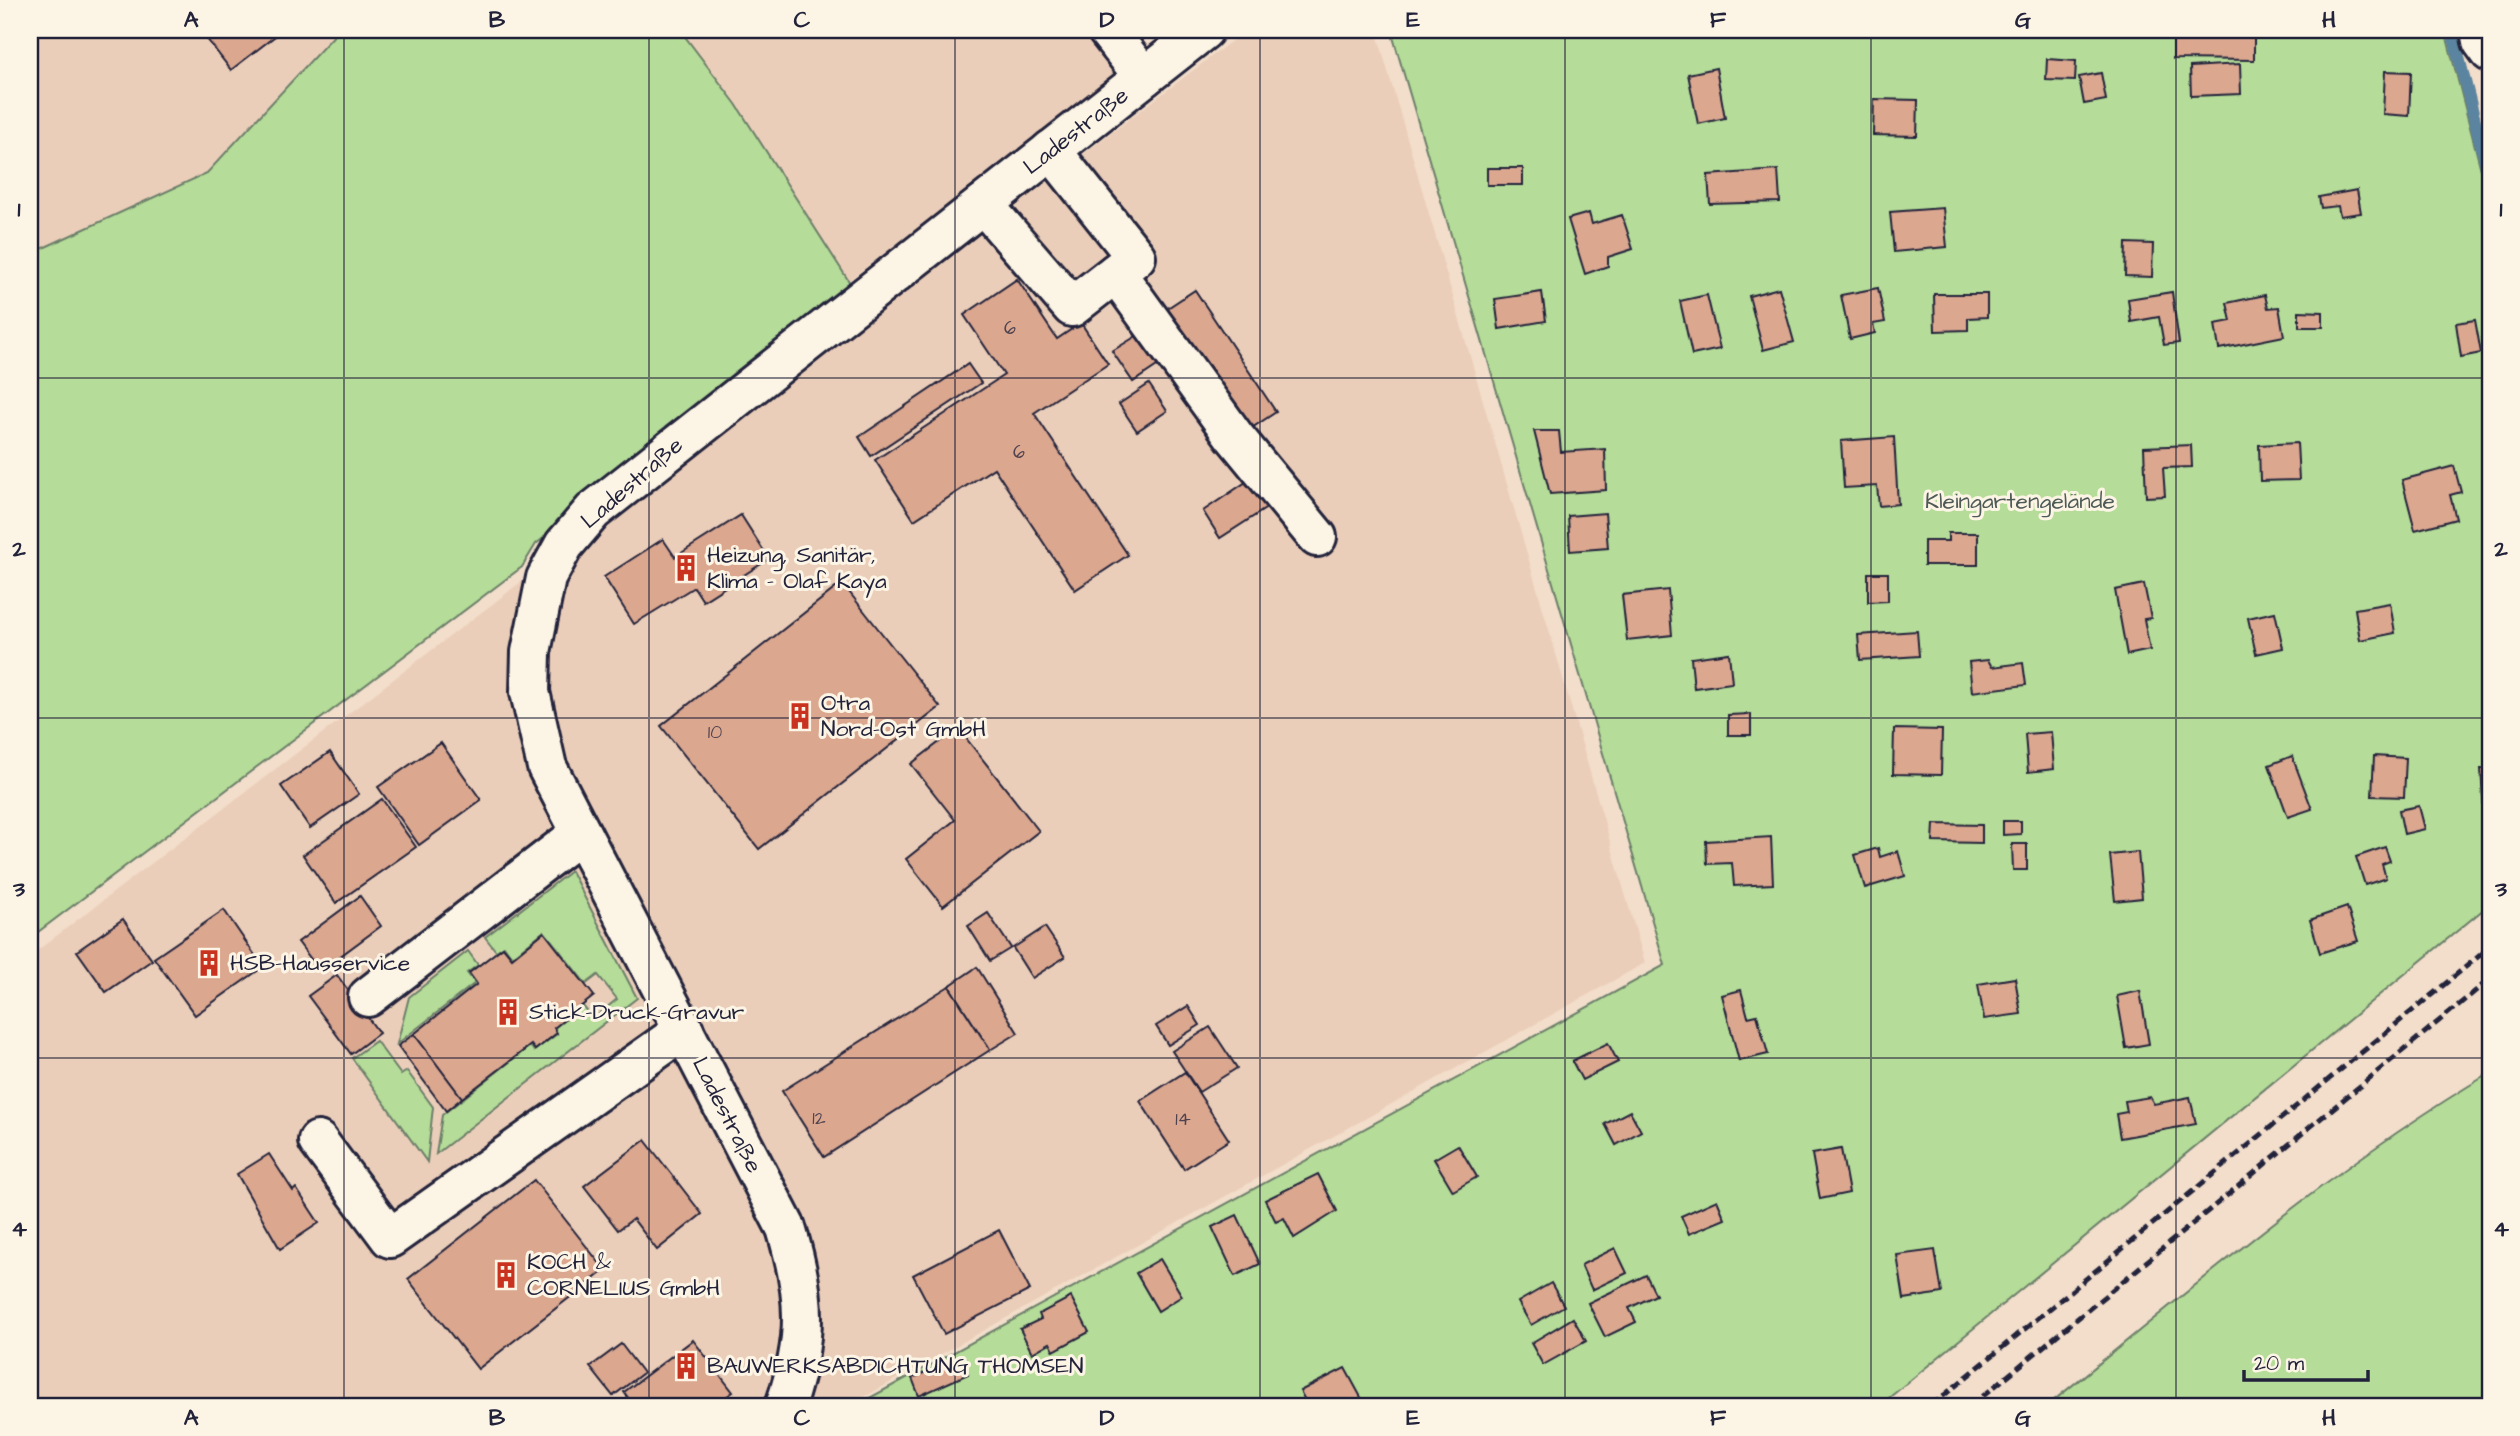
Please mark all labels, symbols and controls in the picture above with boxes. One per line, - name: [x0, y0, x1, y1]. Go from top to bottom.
- text: A: [184, 4, 199, 36]
- text: B: [489, 4, 506, 36]
- text: C: [794, 4, 811, 36]
- text: D: [1100, 4, 1115, 36]
- text: E: [1406, 4, 1420, 36]
- text: F: [1710, 4, 1727, 36]
- text: G: [2015, 4, 2031, 36]
- text: H: [2322, 4, 2336, 36]
- street label: Ladestraße: [1017, 80, 1135, 182]
- text: 1: [18, 193, 21, 225]
- text: 1: [2500, 193, 2503, 225]
- house number: 6: [1004, 315, 1016, 342]
- street label: Ladestraße: [574, 430, 690, 536]
- house number: 6: [1013, 439, 1025, 466]
- park label: Kleingartengelände: [1925, 485, 2115, 518]
- text: 2: [11, 533, 26, 565]
- text: 2: [2493, 533, 2508, 565]
- place label: Heizung, Sanitär, Klima - Olaf Kaya: [707, 539, 887, 598]
- building icon: Heizung, Sanitär, Klima - Olaf Kaya: [671, 553, 701, 583]
- place label: Otra Nord-Ost GmbH: [821, 687, 986, 745]
- building icon: Otra Nord-Ost GmbH: [785, 701, 815, 731]
- house number: 10: [708, 719, 722, 746]
- text: 3: [12, 873, 25, 905]
- text: 3: [2494, 873, 2507, 905]
- place label: HSB-Hausservice: [230, 947, 410, 979]
- building icon: HSB-Hausservice: [194, 948, 224, 978]
- place label: Stick-Druck-Gravur: [529, 996, 744, 1028]
- building icon: Stick-Druck-Gravur: [493, 997, 523, 1027]
- street label: Ladestraße: [684, 1052, 770, 1178]
- house number: 12: [812, 1105, 826, 1132]
- house number: 14: [1175, 1106, 1191, 1133]
- text: 4: [11, 1213, 27, 1245]
- text: 4: [2493, 1213, 2509, 1245]
- place label: KOCH & CORNELIUS GmbH: [527, 1246, 720, 1304]
- building icon: KOCH & CORNELIUS GmbH: [491, 1260, 521, 1290]
- scale bar: [2244, 1338, 2368, 1382]
- text: 20 m: [2254, 1349, 2305, 1378]
- place label: BAUWERKSABDICHTUNG THOMSEN: [707, 1350, 1083, 1382]
- building icon: BAUWERKSABDICHTUNG THOMSEN: [671, 1351, 701, 1381]
- text: A: [184, 1402, 199, 1434]
- text: B: [489, 1402, 506, 1434]
- text: C: [794, 1402, 811, 1434]
- text: D: [1100, 1402, 1115, 1434]
- text: E: [1406, 1402, 1420, 1434]
- text: F: [1710, 1402, 1727, 1434]
- text: G: [2015, 1402, 2031, 1434]
- text: H: [2322, 1402, 2336, 1434]

